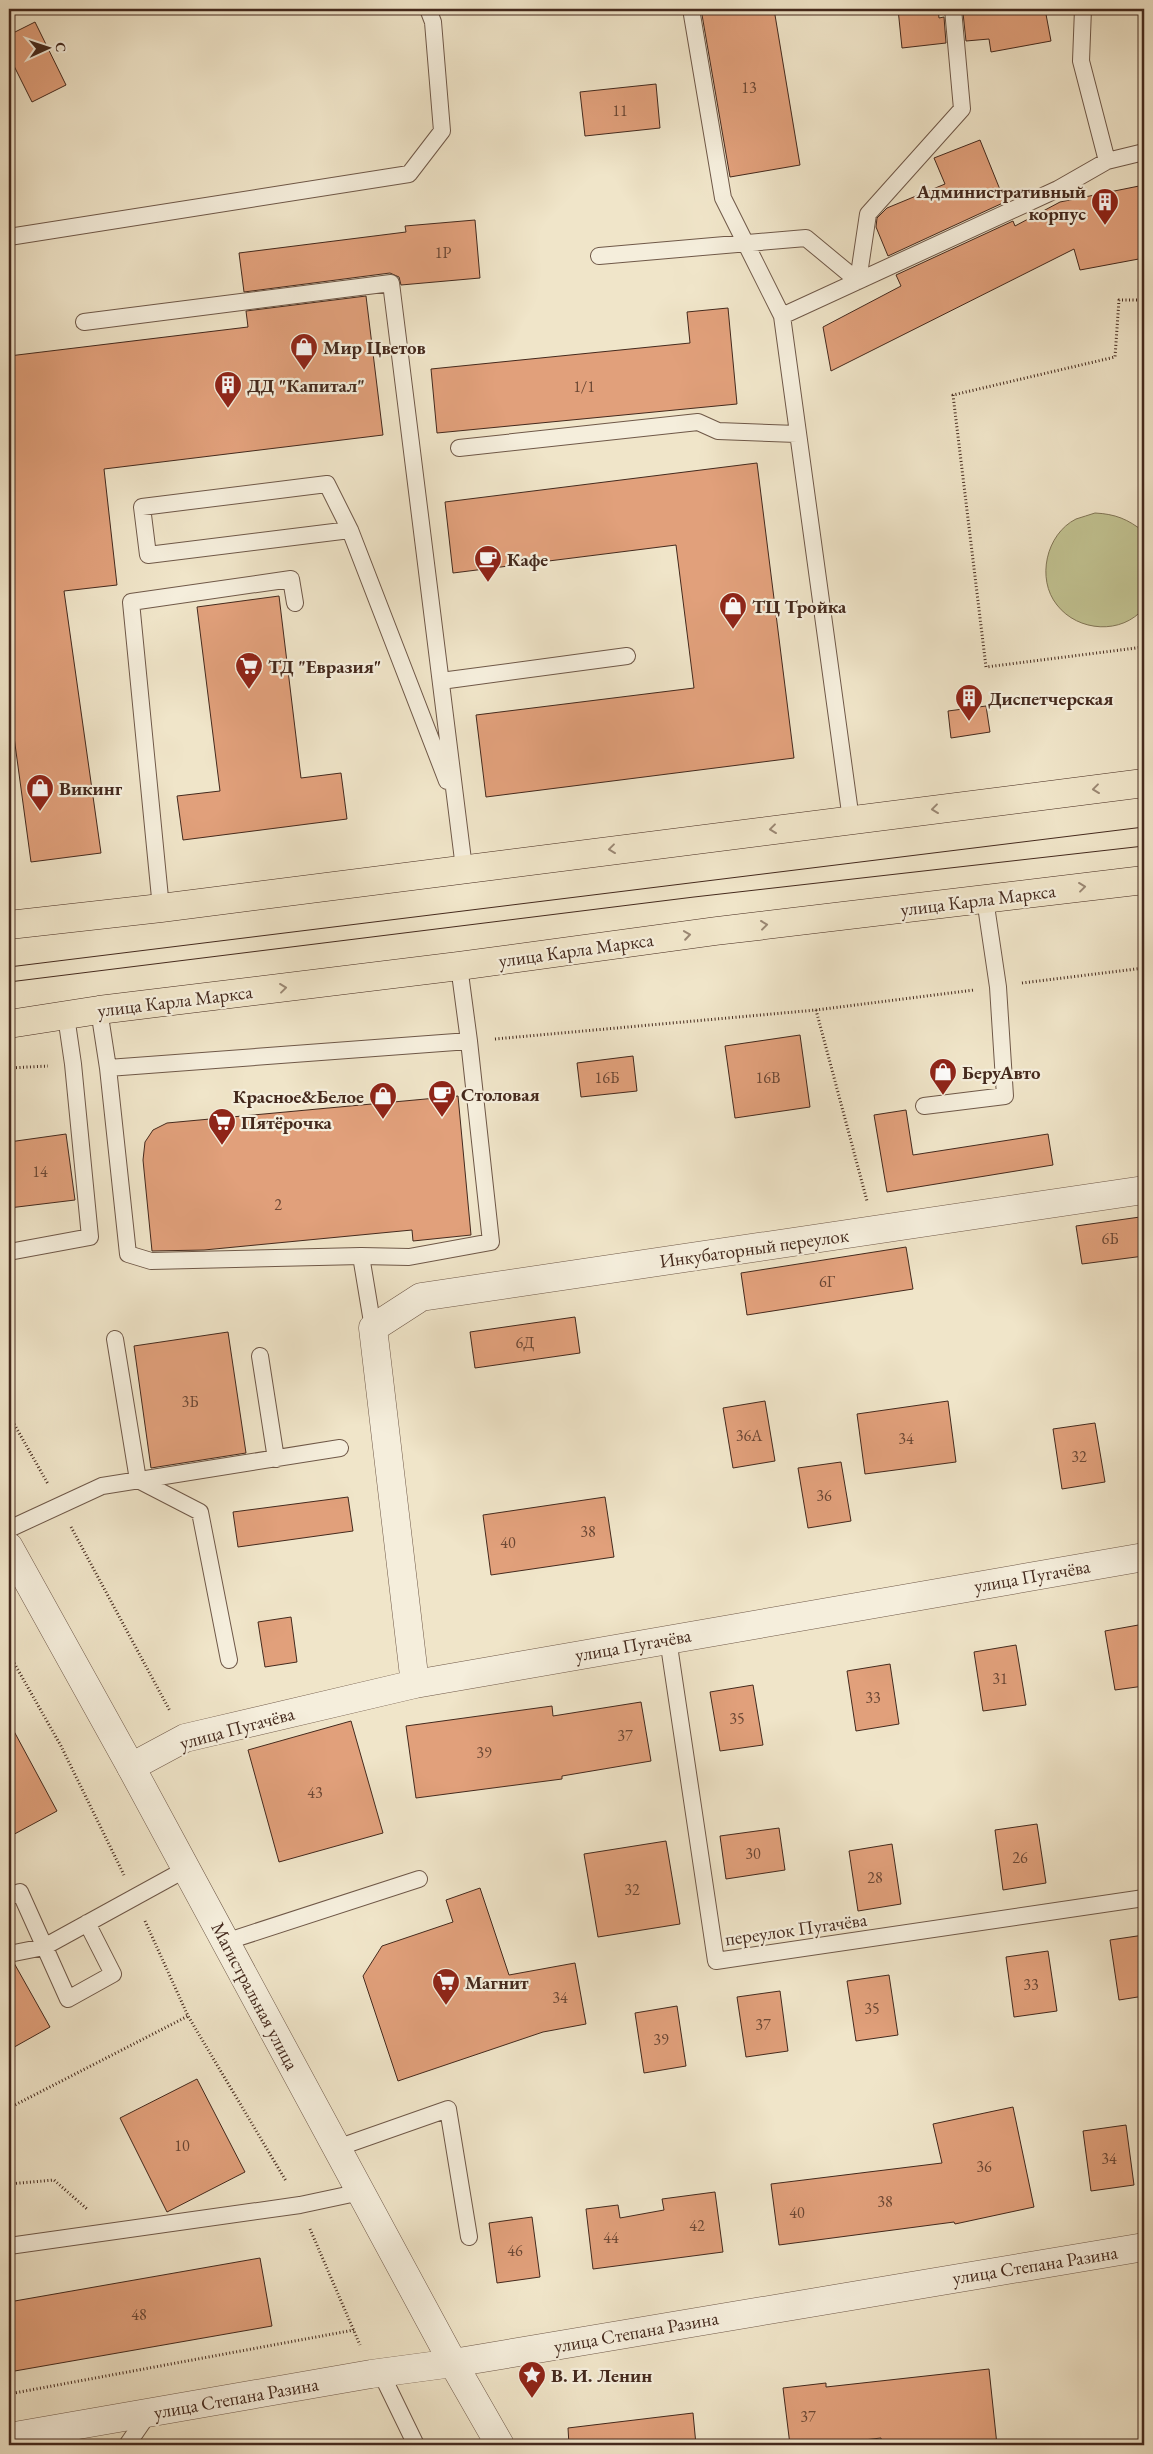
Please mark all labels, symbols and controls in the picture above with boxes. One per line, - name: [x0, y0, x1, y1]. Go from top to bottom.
- north arrow: [22, 22, 72, 72]
- text: С: [52, 42, 70, 53]
- house number: 13: [741, 77, 757, 98]
- house number: 11: [612, 100, 628, 121]
- place label: Административный корпус: [916, 179, 1086, 226]
- building icon: Административный корпус: [1090, 187, 1120, 226]
- house number: 1Р: [435, 242, 451, 263]
- shop icon: Мир Цветов: [289, 332, 319, 371]
- place label: Мир Цветов: [323, 335, 426, 360]
- building icon: ДД "Капитал": [213, 370, 243, 409]
- place label: ДД "Капитал": [247, 373, 365, 398]
- house number: 1/1: [573, 376, 595, 397]
- cafe icon: Кафе: [473, 544, 503, 583]
- place label: Кафе: [507, 547, 548, 572]
- shop icon: ТЦ Тройка: [718, 591, 748, 630]
- place label: ТЦ Тройка: [752, 594, 847, 619]
- supermarket icon: ТД "Евразия": [234, 651, 264, 690]
- place label: ТД "Евразия": [268, 654, 381, 679]
- building icon: Диспетчерская: [954, 683, 984, 722]
- place label: Диспетчерская: [988, 686, 1113, 711]
- shop icon: Викинг: [25, 773, 55, 812]
- place label: Викинг: [59, 776, 123, 801]
- one-way arrow: [1092, 783, 1100, 794]
- one-way arrow: [930, 803, 938, 814]
- one-way arrow: [769, 823, 777, 834]
- one-way arrow: [608, 844, 616, 854]
- street label: улица Карла Маркса: [899, 878, 1057, 922]
- one-way arrow: [1078, 882, 1086, 893]
- one-way arrow: [760, 920, 768, 931]
- street label: улица Карла Маркса: [497, 927, 655, 973]
- one-way arrow: [683, 930, 691, 941]
- street label: улица Карла Маркса: [96, 979, 254, 1023]
- one-way arrow: [279, 983, 287, 994]
- shop icon: БеруАвто: [928, 1057, 958, 1096]
- place label: БеруАвто: [962, 1060, 1041, 1085]
- house number: 16Б: [595, 1067, 619, 1088]
- house number: 16В: [756, 1067, 780, 1088]
- cafe icon: Столовая: [427, 1079, 457, 1118]
- shop icon: Красное&Белое: [368, 1081, 398, 1120]
- place label: Столовая: [461, 1082, 540, 1107]
- place label: Красное&Белое: [233, 1084, 364, 1109]
- supermarket icon: Пятёрочка: [207, 1107, 237, 1146]
- place label: Пятёрочка: [241, 1110, 333, 1135]
- house number: 14: [32, 1161, 48, 1182]
- house number: 2: [274, 1194, 282, 1215]
- street label: Инкубаторный переулок: [658, 1222, 850, 1274]
- house number: 6Б: [1101, 1228, 1119, 1249]
- house number: 6Г: [819, 1271, 836, 1292]
- house number: 6Д: [516, 1332, 534, 1353]
- house number: 3Б: [181, 1391, 199, 1412]
- house number: 36А: [736, 1425, 763, 1446]
- house number: 34: [898, 1428, 914, 1449]
- house number: 32: [1071, 1446, 1087, 1467]
- house number: 36: [816, 1485, 832, 1506]
- house number: 38: [580, 1521, 596, 1542]
- house number: 40: [500, 1532, 516, 1553]
- street label: улица Пугачёва: [972, 1553, 1093, 1599]
- street label: улица Пугачёва: [573, 1622, 694, 1668]
- house number: 31: [992, 1668, 1008, 1689]
- house number: 33: [865, 1687, 881, 1708]
- street label: улица Пугачёва: [177, 1701, 297, 1755]
- house number: 35: [729, 1708, 745, 1729]
- house number: 37: [617, 1725, 633, 1746]
- house number: 39: [476, 1742, 492, 1763]
- house number: 43: [307, 1782, 323, 1803]
- house number: 30: [745, 1843, 761, 1864]
- house number: 26: [1012, 1847, 1028, 1868]
- house number: 28: [867, 1867, 883, 1888]
- house number: 32: [624, 1879, 640, 1900]
- street label: переулок Пугачёва: [723, 1907, 869, 1951]
- street label: Магистральная улица: [205, 1918, 305, 2075]
- supermarket icon: Магнит: [431, 1967, 461, 2006]
- place label: Магнит: [465, 1970, 529, 1995]
- house number: 33: [1023, 1974, 1039, 1995]
- house number: 34: [552, 1987, 568, 2008]
- house number: 35: [864, 1998, 880, 2019]
- house number: 37: [755, 2014, 771, 2035]
- house number: 39: [653, 2029, 669, 2050]
- house number: 10: [174, 2135, 190, 2156]
- house number: 34: [1101, 2148, 1117, 2169]
- house number: 36: [976, 2156, 992, 2177]
- house number: 38: [877, 2191, 893, 2212]
- house number: 40: [789, 2202, 805, 2223]
- house number: 42: [689, 2215, 705, 2236]
- house number: 44: [603, 2227, 619, 2248]
- house number: 46: [507, 2240, 523, 2261]
- street label: улица Степана Разина: [951, 2240, 1120, 2290]
- house number: 48: [131, 2304, 147, 2325]
- street label: улица Степана Разина: [552, 2305, 721, 2359]
- place icon: В. И. Ленин: [517, 2360, 547, 2399]
- place label: В. И. Ленин: [551, 2363, 652, 2388]
- street label: улица Степана Разина: [152, 2371, 321, 2425]
- house number: 37: [800, 2406, 816, 2427]

